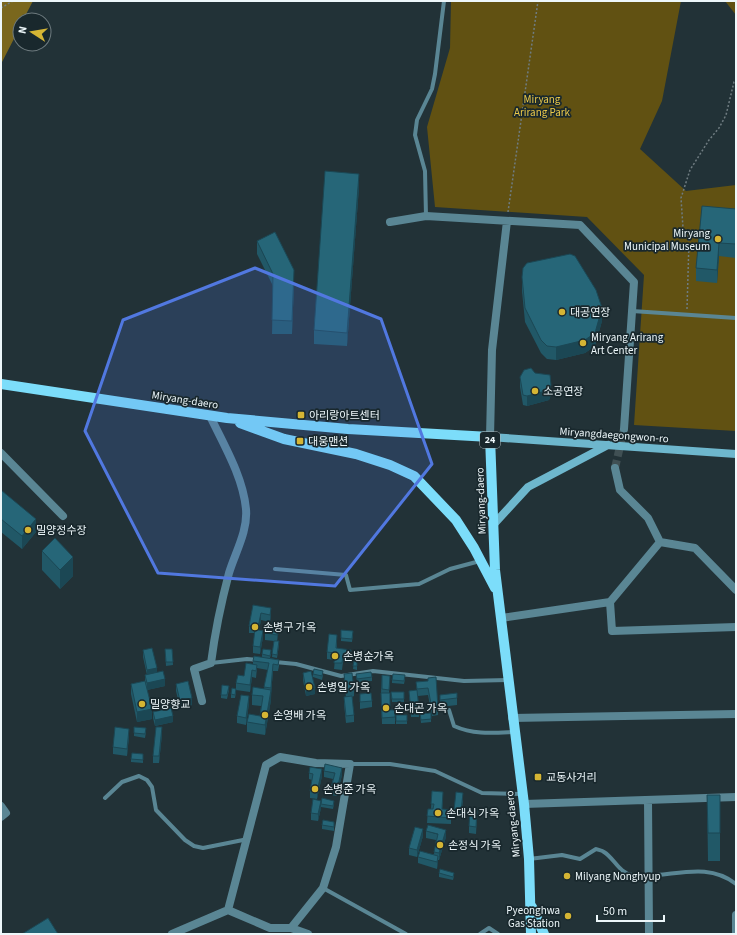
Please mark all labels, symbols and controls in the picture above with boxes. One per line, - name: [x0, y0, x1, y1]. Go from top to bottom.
- north arrow: [12, 12, 52, 52]
- text: N: [15, 25, 31, 35]
- park label: Miryang Arirang Park: [514, 92, 571, 120]
- place label: Miryang Municipal Museum: [624, 226, 710, 254]
- marker: Miryang Municipal Museum: [713, 234, 723, 244]
- place label: 대공연장: [570, 305, 610, 320]
- marker: 대공연장: [557, 307, 567, 317]
- place label: Miryang Arirang Art Center: [591, 330, 664, 358]
- marker: Miryang Arirang Art Center: [578, 338, 588, 348]
- place label: 소공연장: [543, 384, 583, 399]
- marker: 소공연장: [530, 386, 540, 396]
- street label: Miryang-daero: [151, 387, 219, 413]
- place label: 아리랑아트센터: [309, 408, 380, 423]
- marker: 아리랑아트센터: [296, 410, 306, 420]
- street label: Miryangdaegongwon-ro: [559, 424, 669, 446]
- road number: 24: [480, 432, 500, 448]
- place label: 대웅맨션: [308, 434, 348, 449]
- marker: 대웅맨션: [295, 436, 305, 446]
- street label: Miryang-daero: [472, 467, 490, 535]
- place label: 밀양정수장: [36, 523, 87, 538]
- marker: 밀양정수장: [23, 525, 33, 535]
- place label: 손병구 가옥: [263, 620, 316, 635]
- marker: 손병구 가옥: [250, 622, 260, 632]
- place label: 손병순가옥: [343, 649, 394, 664]
- marker: 손병순가옥: [330, 651, 340, 661]
- place label: 손병일 가옥: [317, 680, 370, 695]
- marker: 손병일 가옥: [304, 682, 314, 692]
- place label: 밀양향교: [150, 697, 190, 712]
- marker: 밀양향교: [137, 699, 147, 709]
- place label: 손대곤 가옥: [394, 701, 447, 716]
- marker: 손대곤 가옥: [381, 703, 391, 713]
- place label: 손영배 가옥: [273, 708, 326, 723]
- marker: 손영배 가옥: [260, 710, 270, 720]
- place label: 교동사거리: [546, 770, 597, 785]
- marker: 교동사거리: [533, 772, 543, 782]
- place label: 손병준 가옥: [323, 782, 376, 797]
- marker: 손병준 가옥: [310, 784, 320, 794]
- street label: Miryang-daero: [502, 790, 524, 858]
- place label: 손대식 가옥: [446, 806, 499, 821]
- marker: 손대식 가옥: [433, 808, 443, 818]
- place label: 손정식 가옥: [448, 838, 501, 853]
- marker: 손정식 가옥: [435, 840, 445, 850]
- place label: Milyang Nonghyup: [575, 869, 661, 884]
- marker: Milyang Nonghyup: [562, 871, 572, 881]
- scale bar: [597, 897, 664, 923]
- place label: Pyeonghwa Gas Station: [506, 903, 560, 931]
- text: 50 m: [603, 903, 627, 920]
- marker: Pyeonghwa Gas Station: [563, 911, 573, 921]

